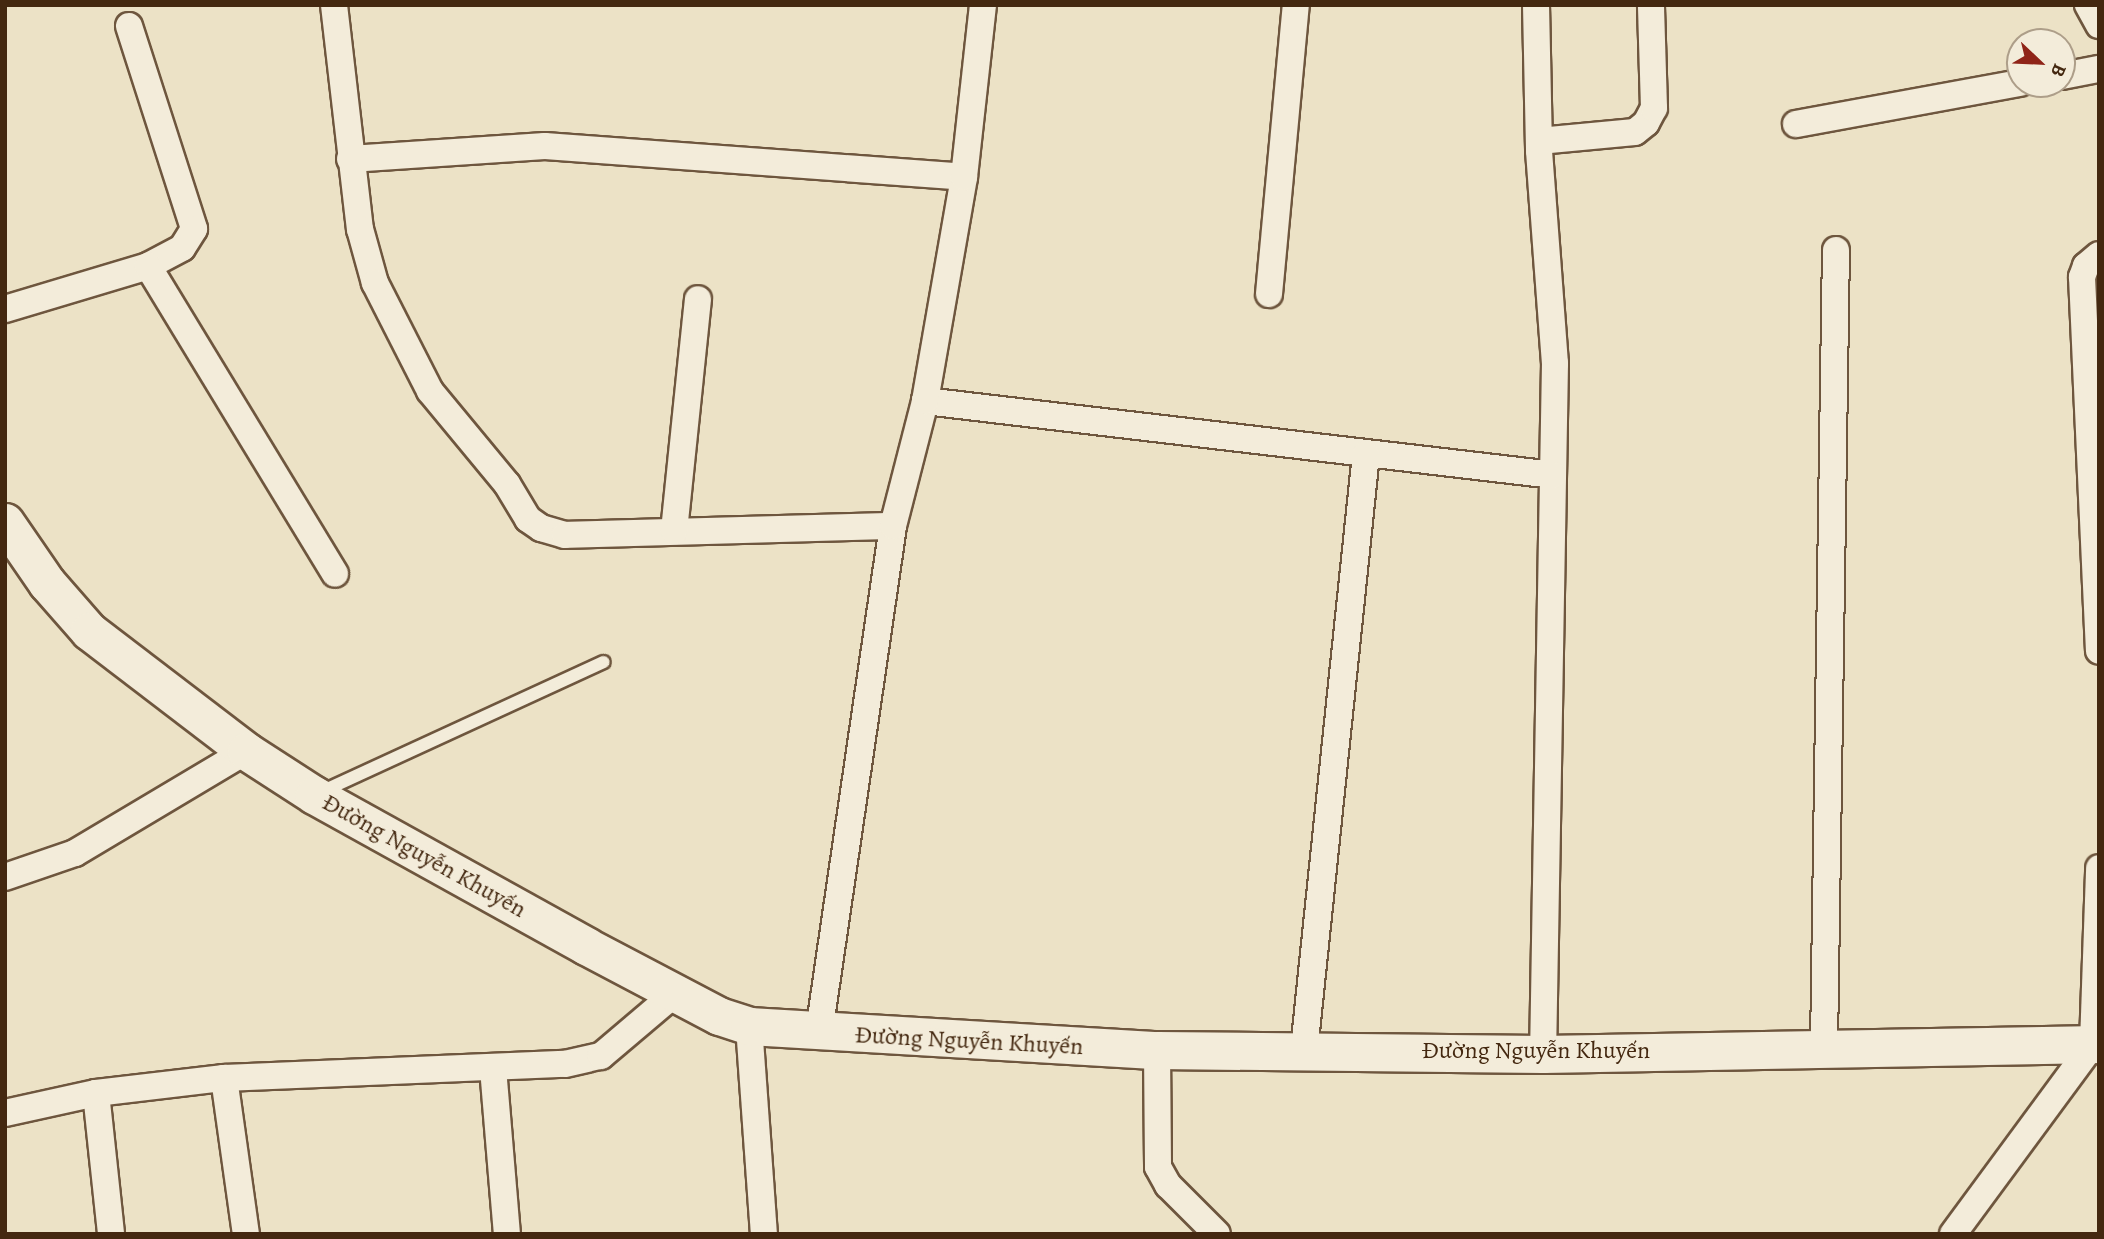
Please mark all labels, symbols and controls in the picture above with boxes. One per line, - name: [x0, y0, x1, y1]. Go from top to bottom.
- north arrow: [2006, 28, 2076, 98]
- text: B: [2044, 60, 2073, 81]
- street label: Đường Nguyễn Khuyến: [317, 788, 531, 924]
- street label: Đường Nguyễn Khuyến: [854, 1021, 1084, 1061]
- street label: Đường Nguyễn Khuyến: [1422, 1037, 1650, 1065]

